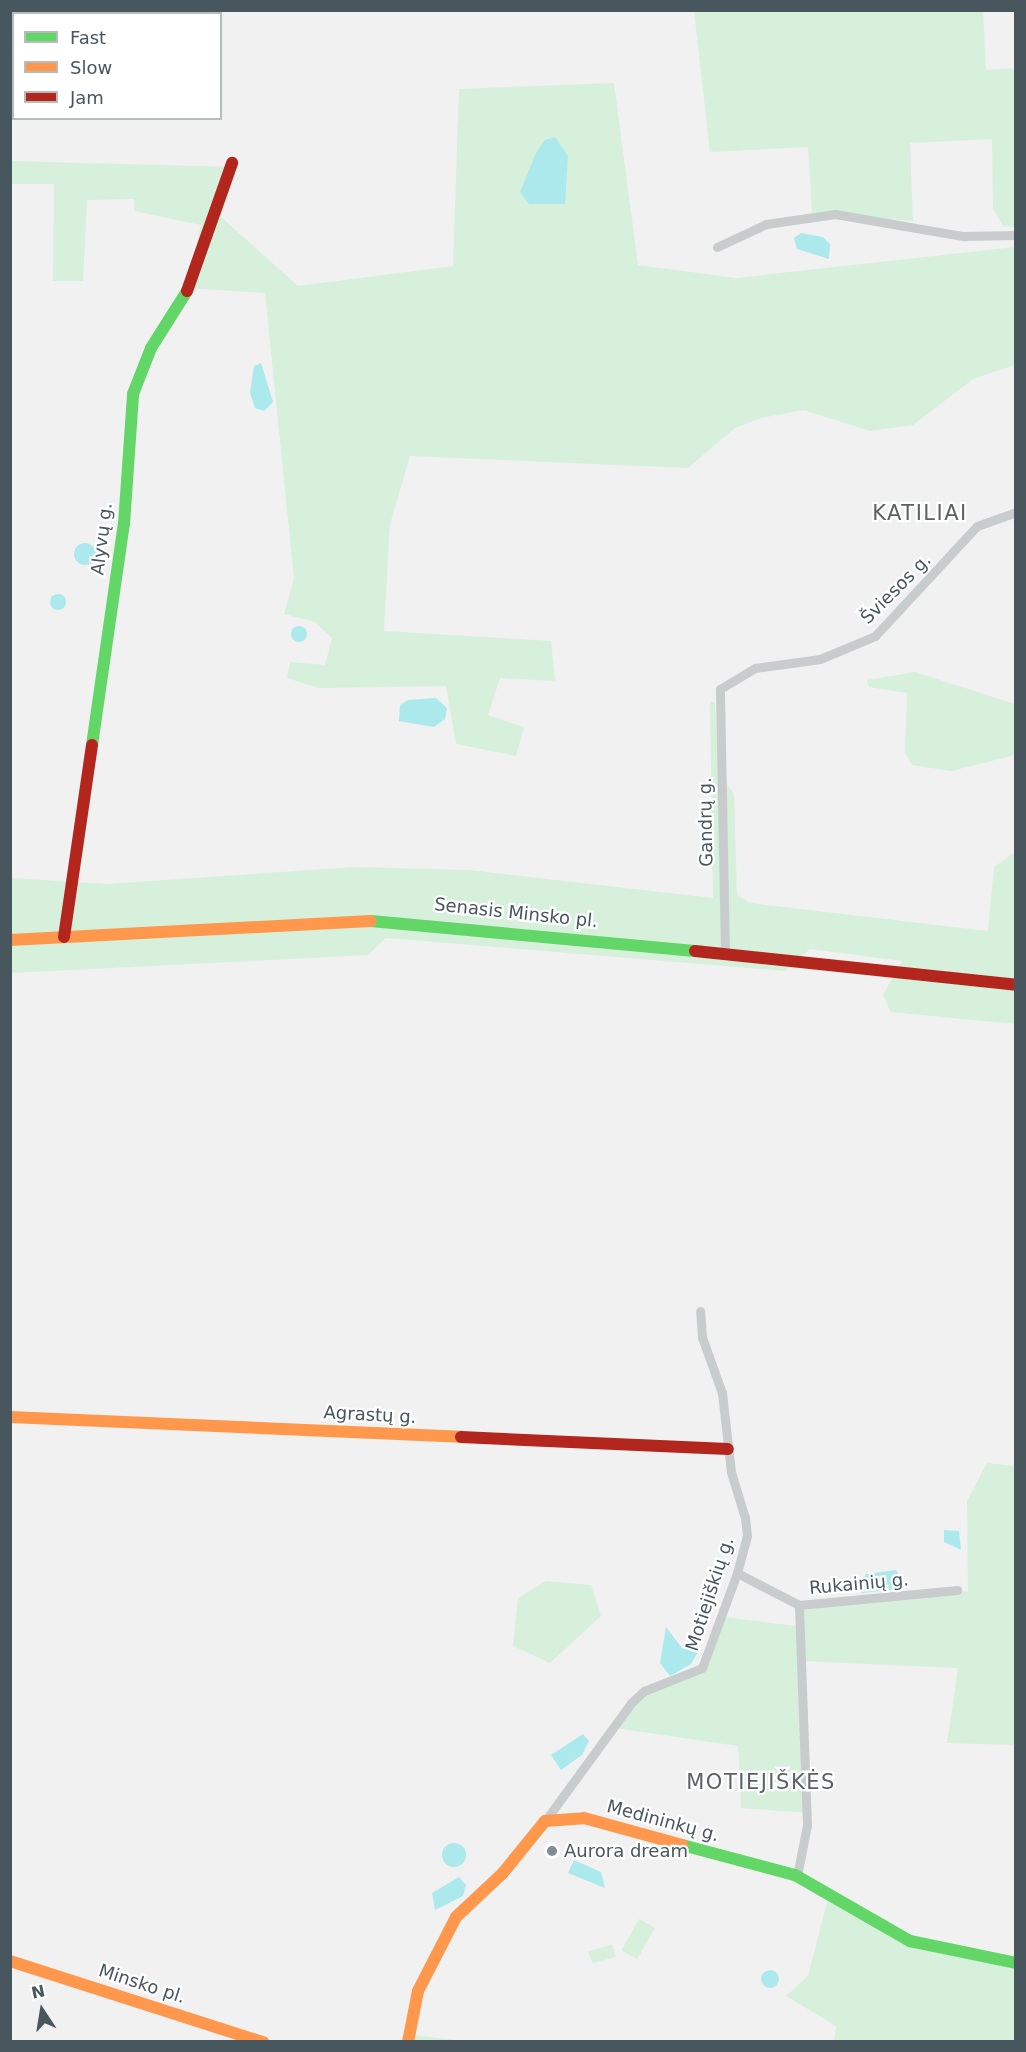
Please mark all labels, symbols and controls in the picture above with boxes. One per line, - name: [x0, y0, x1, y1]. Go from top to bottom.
- legend: [12, 12, 222, 120]
- text: Fast: [70, 27, 106, 48]
- text: Slow: [70, 57, 112, 78]
- text: Jam: [70, 87, 104, 108]
- district label: KATILIAI: [872, 500, 968, 526]
- street label: Alyvų g.: [87, 502, 117, 576]
- street label: Šviesos g.: [856, 549, 936, 629]
- street label: Gandrų g.: [694, 777, 718, 867]
- street label: Senasis Minsko pl.: [433, 894, 599, 932]
- street label: Agrastų g.: [323, 1402, 417, 1428]
- street label: Motiejiškių g.: [681, 1534, 739, 1654]
- street label: Rukainių g.: [808, 1569, 910, 1599]
- district label: MOTIEJIŠKĖS: [686, 1769, 836, 1795]
- street label: Medininkų g.: [604, 1796, 722, 1846]
- place label: Aurora dream: [564, 1840, 688, 1862]
- marker: Aurora dream: [545, 1844, 559, 1858]
- street label: Minsko pl.: [96, 1960, 188, 2008]
- north arrow: [12, 1980, 72, 2040]
- text: N: [30, 1981, 47, 2003]

